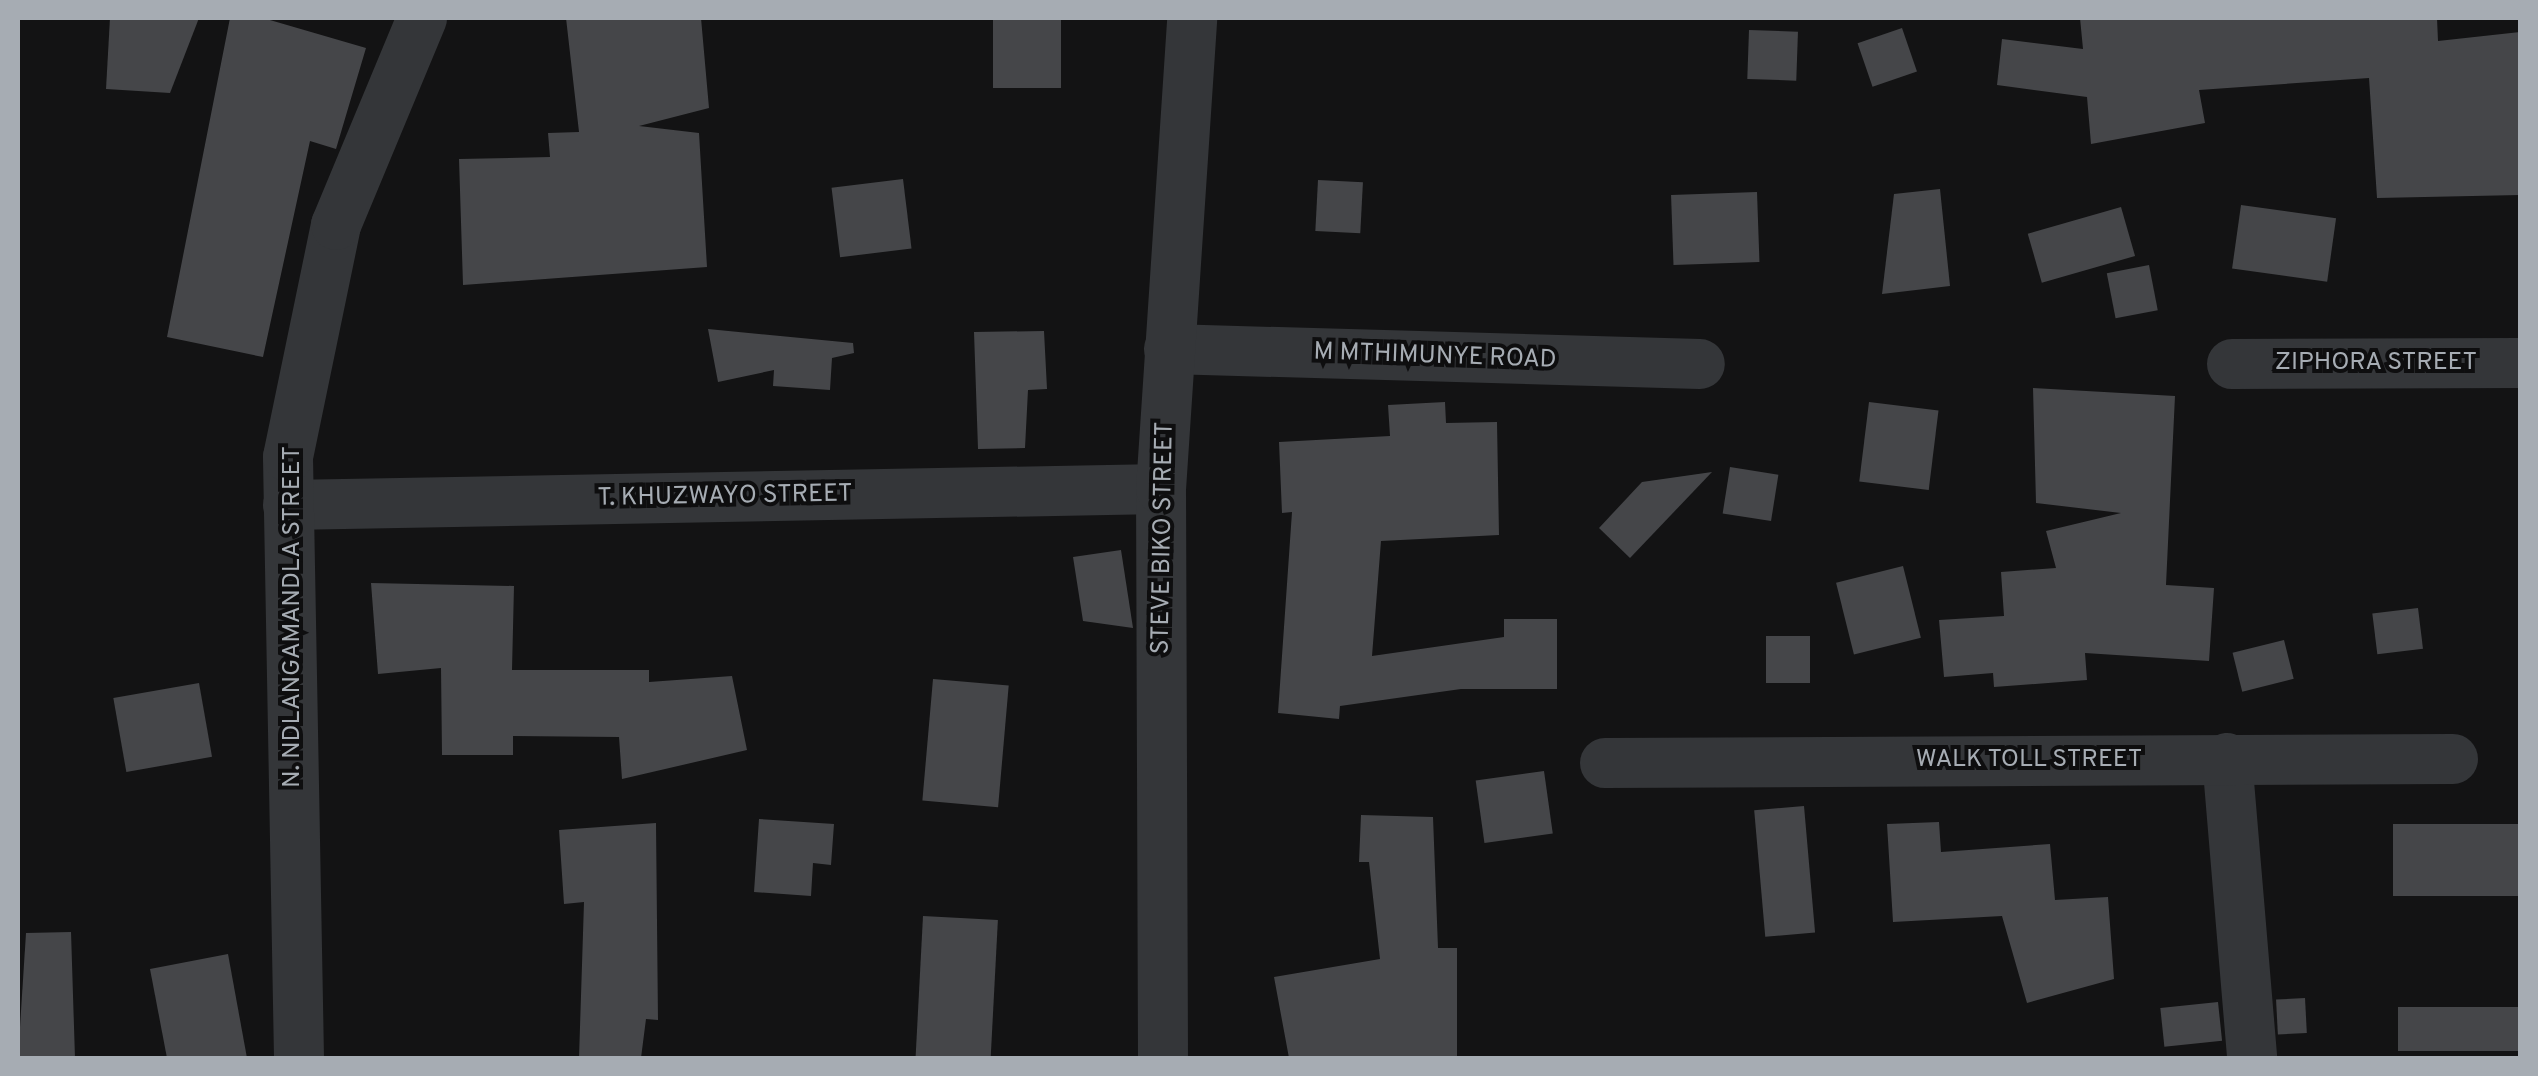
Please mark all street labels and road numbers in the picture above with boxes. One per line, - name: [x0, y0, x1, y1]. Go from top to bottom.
- street label: M MTHIMUNYE ROAD: [1313, 338, 1557, 376]
- street label: ZIPHORA STREET: [2274, 348, 2478, 378]
- street label: STEVE BIKO STREET: [1147, 421, 1181, 655]
- street label: N. NDLANGAMANDLA STREET: [278, 445, 308, 789]
- street label: T. KHUZWAYO STREET: [597, 480, 853, 514]
- street label: WALK TOLL STREET: [1915, 745, 2143, 775]

